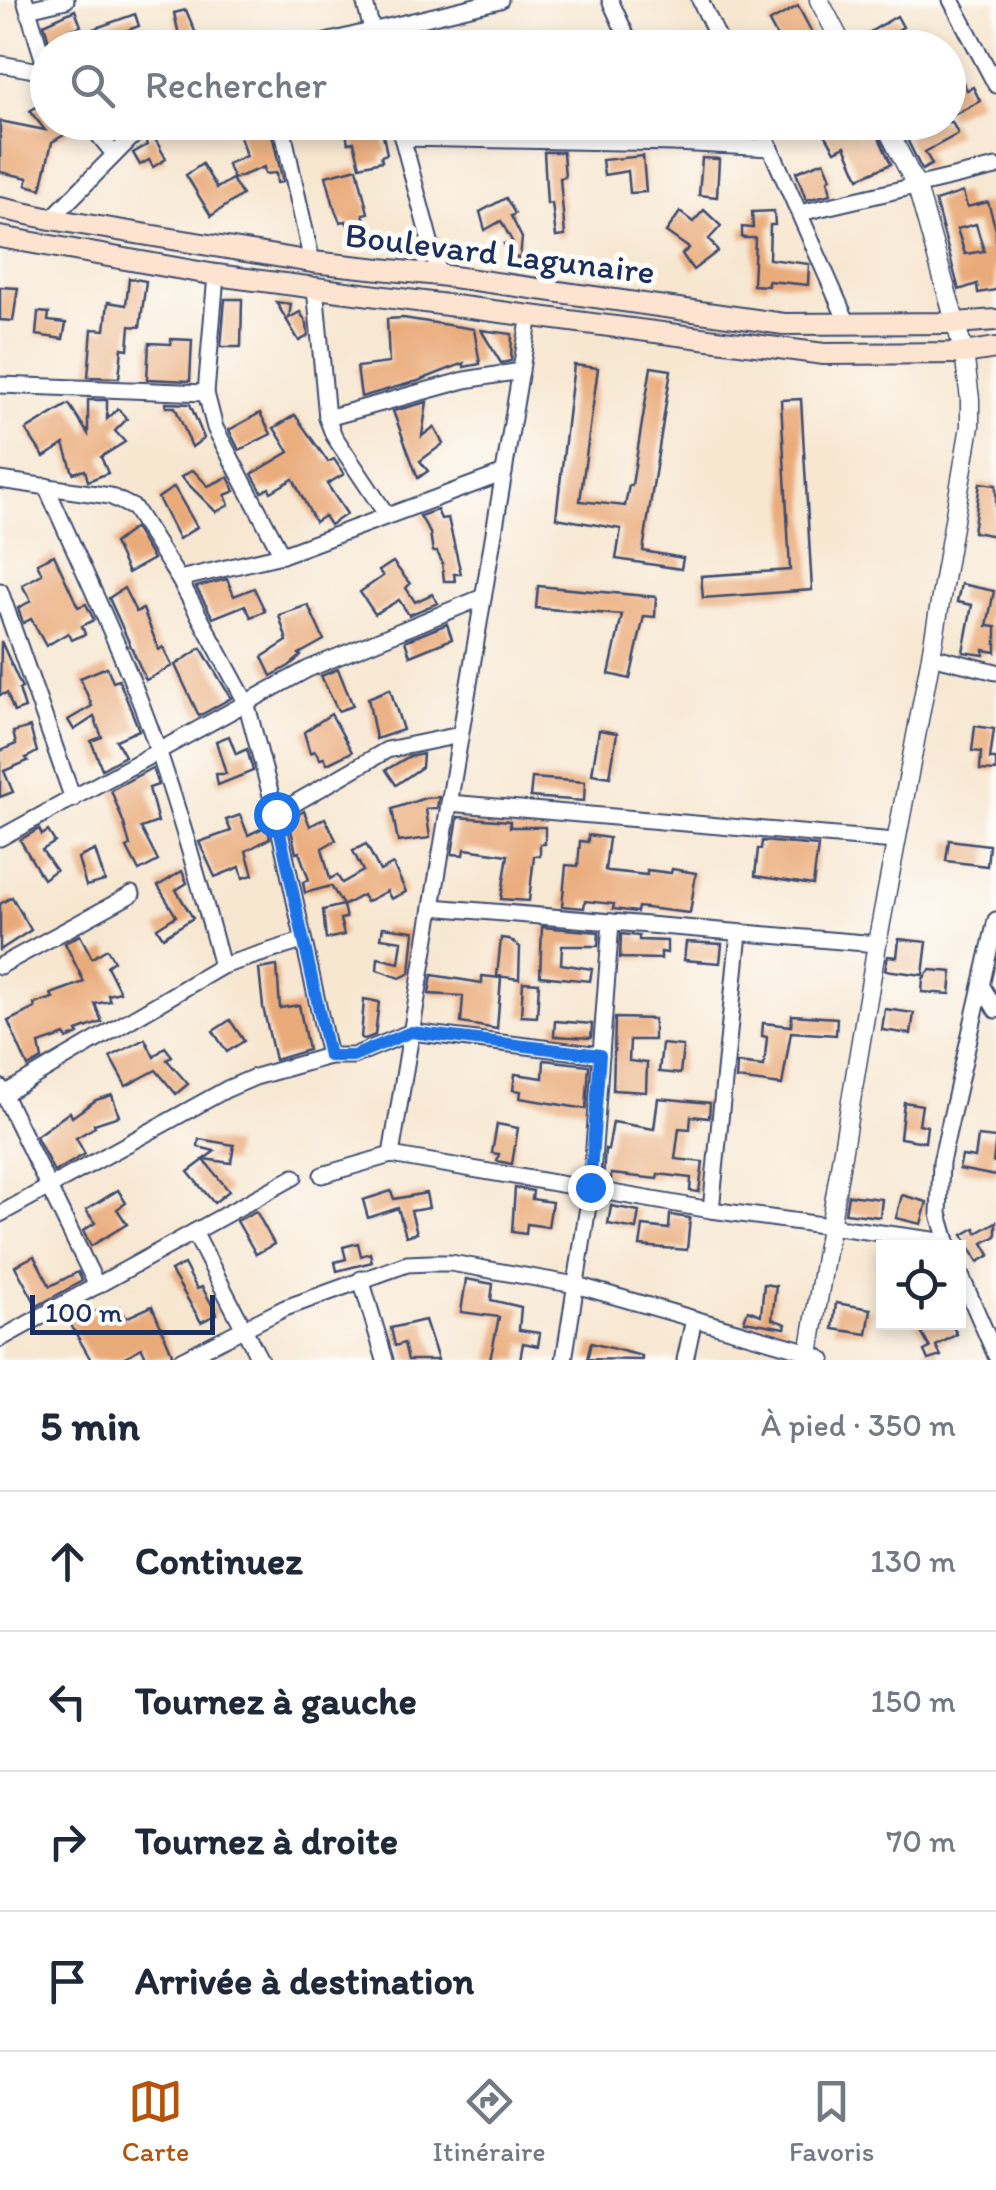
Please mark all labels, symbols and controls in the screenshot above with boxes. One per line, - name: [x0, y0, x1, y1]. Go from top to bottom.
- search box: [30, 30, 966, 140]
- icon: search: [65, 58, 120, 113]
- text: Rechercher: [145, 62, 327, 108]
- street label: Boulevard Lagunaire: [343, 213, 657, 293]
- route start: [254, 792, 300, 838]
- route end: [568, 1165, 614, 1211]
- map controls: [876, 1240, 966, 1330]
- button: locate: [876, 1240, 966, 1330]
- scale bar: [30, 1290, 215, 1334]
- text: 100 m: [45, 1295, 122, 1329]
- text: 5 min: [40, 1400, 140, 1451]
- text: À pied · 350 m: [761, 1406, 956, 1444]
- icon: ahead: [40, 1534, 95, 1589]
- text: Continuez: [135, 1538, 303, 1584]
- text: 130 m: [870, 1542, 956, 1580]
- icon: left: [40, 1674, 95, 1729]
- text: Tournez à gauche: [135, 1678, 417, 1724]
- text: 150 m: [871, 1682, 956, 1720]
- icon: right: [40, 1814, 95, 1869]
- text: Tournez à droite: [135, 1818, 398, 1864]
- text: 70 m: [886, 1822, 956, 1860]
- icon: arrive: [40, 1954, 95, 2009]
- text: Arrivée à destination: [135, 1958, 474, 2004]
- tab: Carte: [122, 2074, 189, 2168]
- tab: Itinéraire: [433, 2074, 546, 2168]
- tab: Favoris: [789, 2074, 874, 2168]

